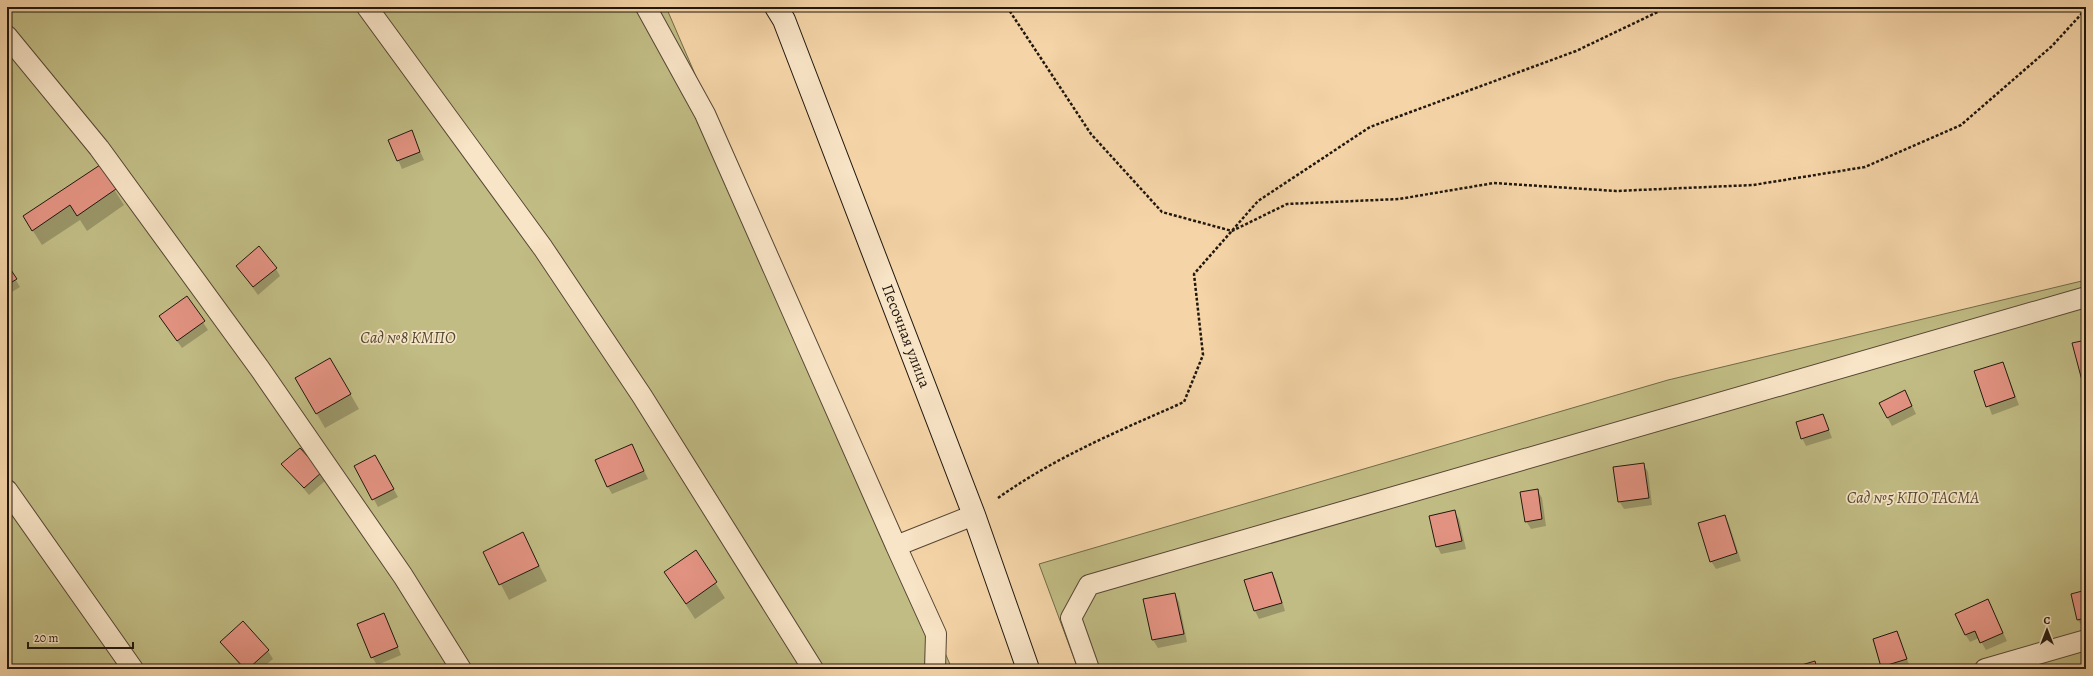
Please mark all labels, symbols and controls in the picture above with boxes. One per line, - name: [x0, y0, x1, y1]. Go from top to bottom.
- street label: Песочная улица: [876, 281, 936, 392]
- park label: Сад №8 КМПО: [360, 327, 456, 349]
- park label: Сад №5 КПО ТАСМА: [1847, 487, 1979, 509]
- north arrow: [2027, 610, 2067, 650]
- text: С: [2044, 613, 2051, 628]
- scale bar: [28, 624, 133, 650]
- text: 20 m: [34, 630, 58, 646]

